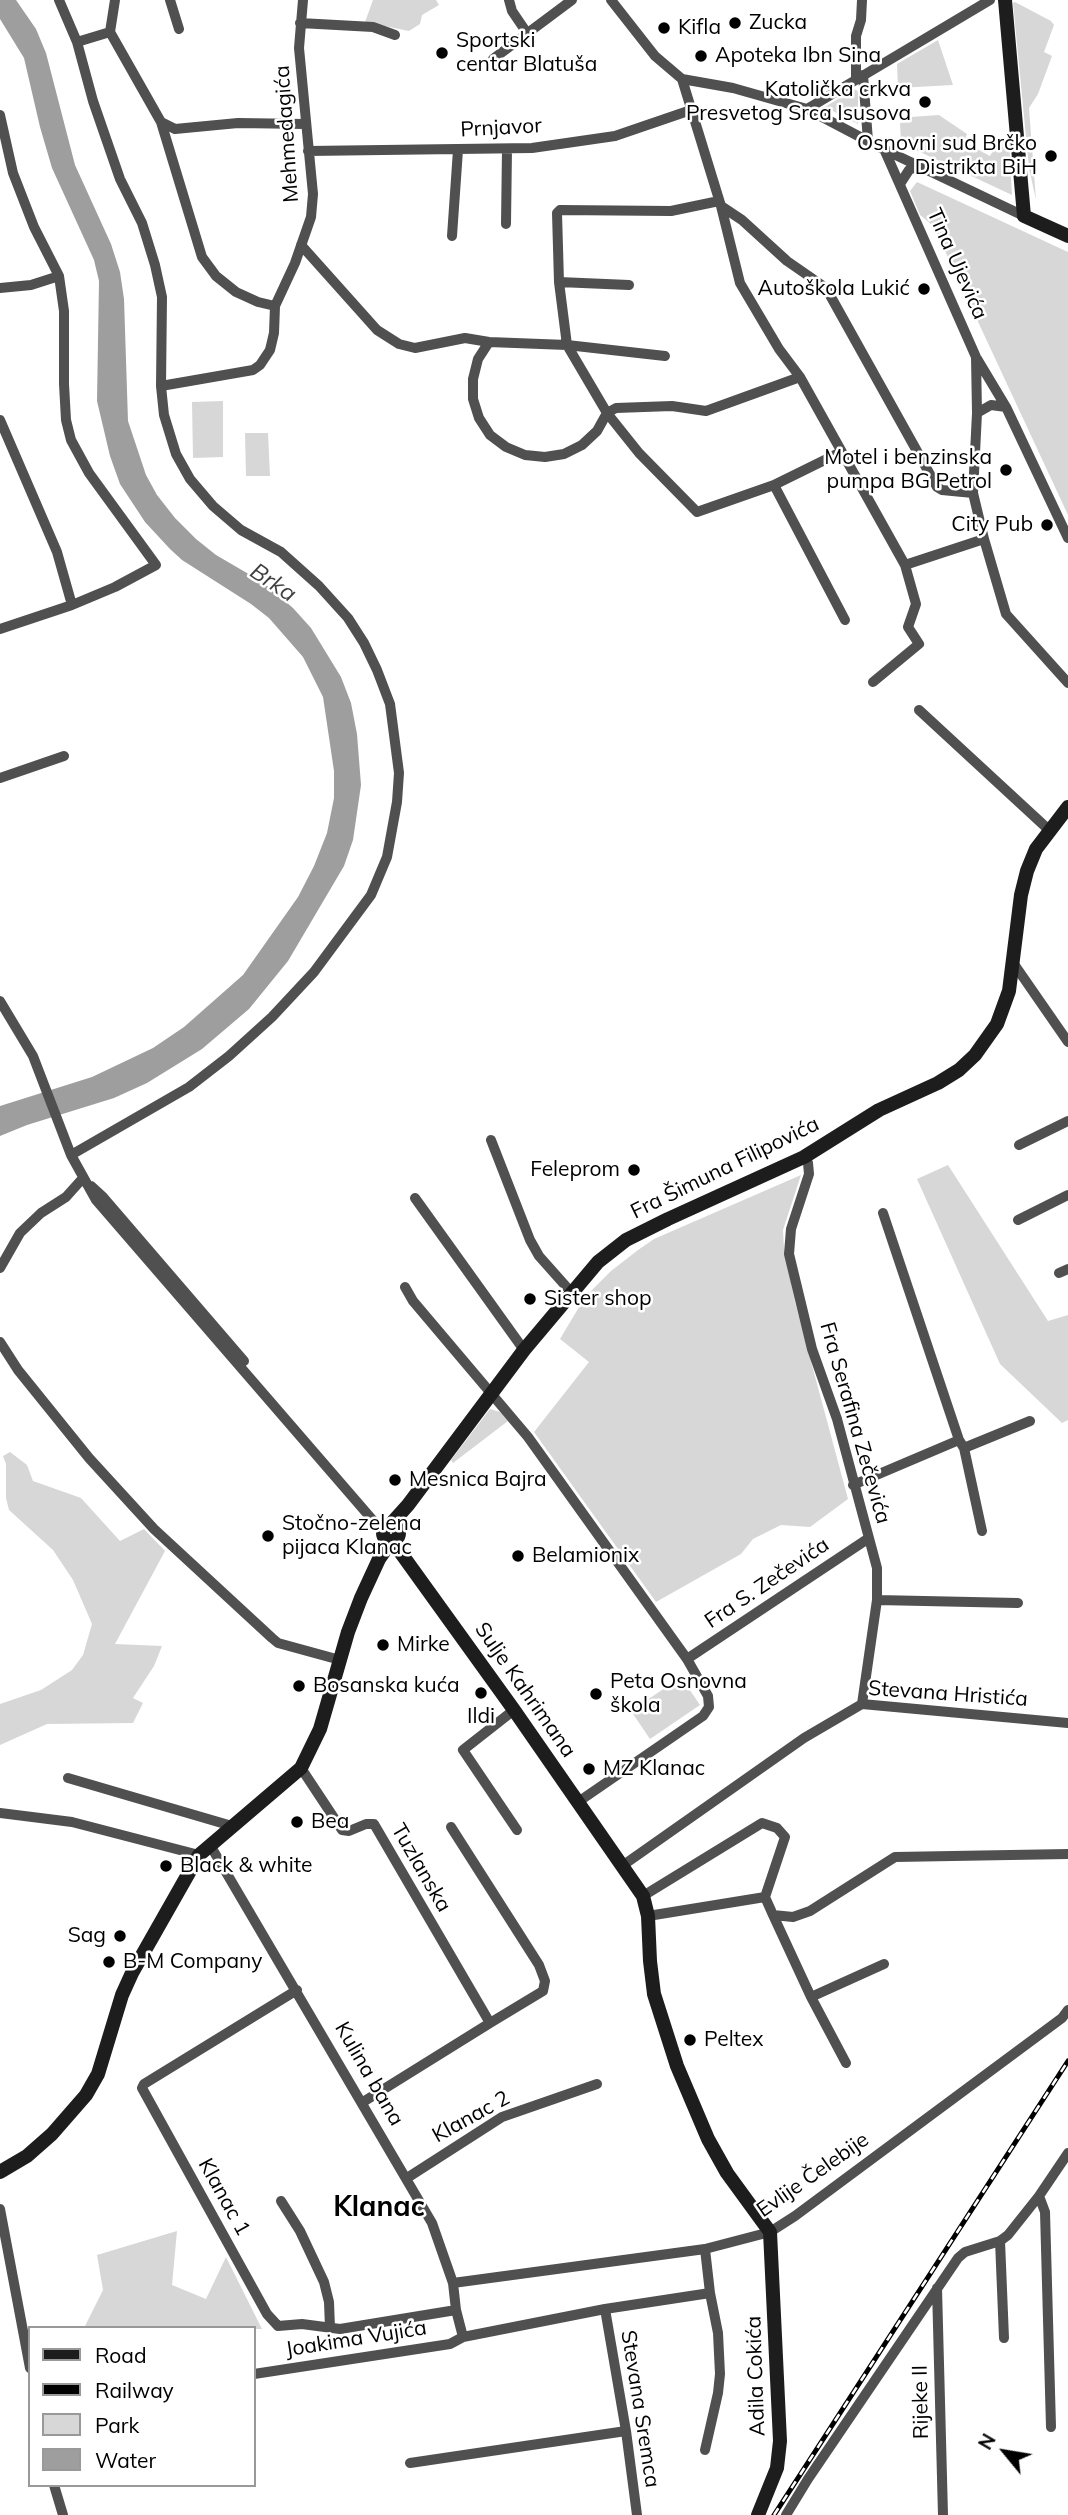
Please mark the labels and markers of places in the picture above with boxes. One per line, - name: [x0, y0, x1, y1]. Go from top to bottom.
- place label: Zucka: [749, 10, 807, 36]
- place label: Kifla: [678, 15, 721, 41]
- marker: Zucka: [727, 15, 743, 31]
- marker: Kifla: [656, 20, 672, 36]
- place label: Sportski centar Blatuša: [456, 28, 597, 78]
- place label: Apoteka Ibn Sina: [715, 43, 881, 69]
- marker: Sportski centar Blatuša: [434, 45, 450, 61]
- marker: Apoteka Ibn Sina: [693, 48, 709, 64]
- place label: Katolička crkva Presvetog Srca Isusova: [686, 77, 911, 127]
- marker: Katolička crkva Presvetog Srca Isusova: [917, 94, 933, 110]
- place label: Osnovni sud Brčko Distrikta BiH: [857, 131, 1037, 181]
- marker: Osnovni sud Brčko Distrikta BiH: [1043, 148, 1059, 164]
- place label: Autoškola Lukić: [758, 276, 910, 302]
- marker: Autoškola Lukić: [916, 281, 932, 297]
- place label: Motel i benzinska pumpa BG Petrol: [824, 445, 992, 495]
- marker: Motel i benzinska pumpa BG Petrol: [998, 462, 1014, 478]
- place label: City Pub: [951, 512, 1033, 538]
- marker: City Pub: [1039, 517, 1055, 533]
- place label: Feleprom: [530, 1157, 620, 1183]
- marker: Feleprom: [626, 1162, 642, 1178]
- place label: Sister shop: [544, 1286, 651, 1312]
- marker: Sister shop: [522, 1291, 538, 1307]
- place label: Mesnica Bajra: [409, 1467, 547, 1493]
- marker: Mesnica Bajra: [387, 1472, 403, 1488]
- place label: Stočno-zelena pijaca Klanac: [282, 1511, 422, 1561]
- marker: Stočno-zelena pijaca Klanac: [260, 1528, 276, 1544]
- place label: Belamionix: [532, 1543, 639, 1569]
- marker: Belamionix: [510, 1548, 526, 1564]
- place label: Mirke: [397, 1632, 450, 1658]
- marker: Mirke: [375, 1637, 391, 1653]
- place label: Peta Osnovna škola: [610, 1669, 747, 1719]
- place label: Bosanska kuća: [313, 1673, 460, 1699]
- marker: Bosanska kuća: [291, 1678, 307, 1694]
- marker: Ildi: [473, 1685, 489, 1701]
- marker: Peta Osnovna škola: [588, 1686, 604, 1702]
- place label: Ildi: [467, 1704, 495, 1730]
- place label: MZ Klanac: [603, 1756, 705, 1782]
- marker: MZ Klanac: [581, 1761, 597, 1777]
- place label: Bea: [311, 1809, 349, 1835]
- marker: Bea: [289, 1814, 305, 1830]
- place label: Black & white: [180, 1853, 312, 1879]
- marker: Black & white: [158, 1858, 174, 1874]
- place label: Sag: [68, 1923, 106, 1949]
- marker: Sag: [112, 1928, 128, 1944]
- place label: B-M Company: [123, 1949, 262, 1975]
- marker: B-M Company: [101, 1954, 117, 1970]
- place label: Peltex: [704, 2027, 763, 2053]
- marker: Peltex: [682, 2032, 698, 2048]

